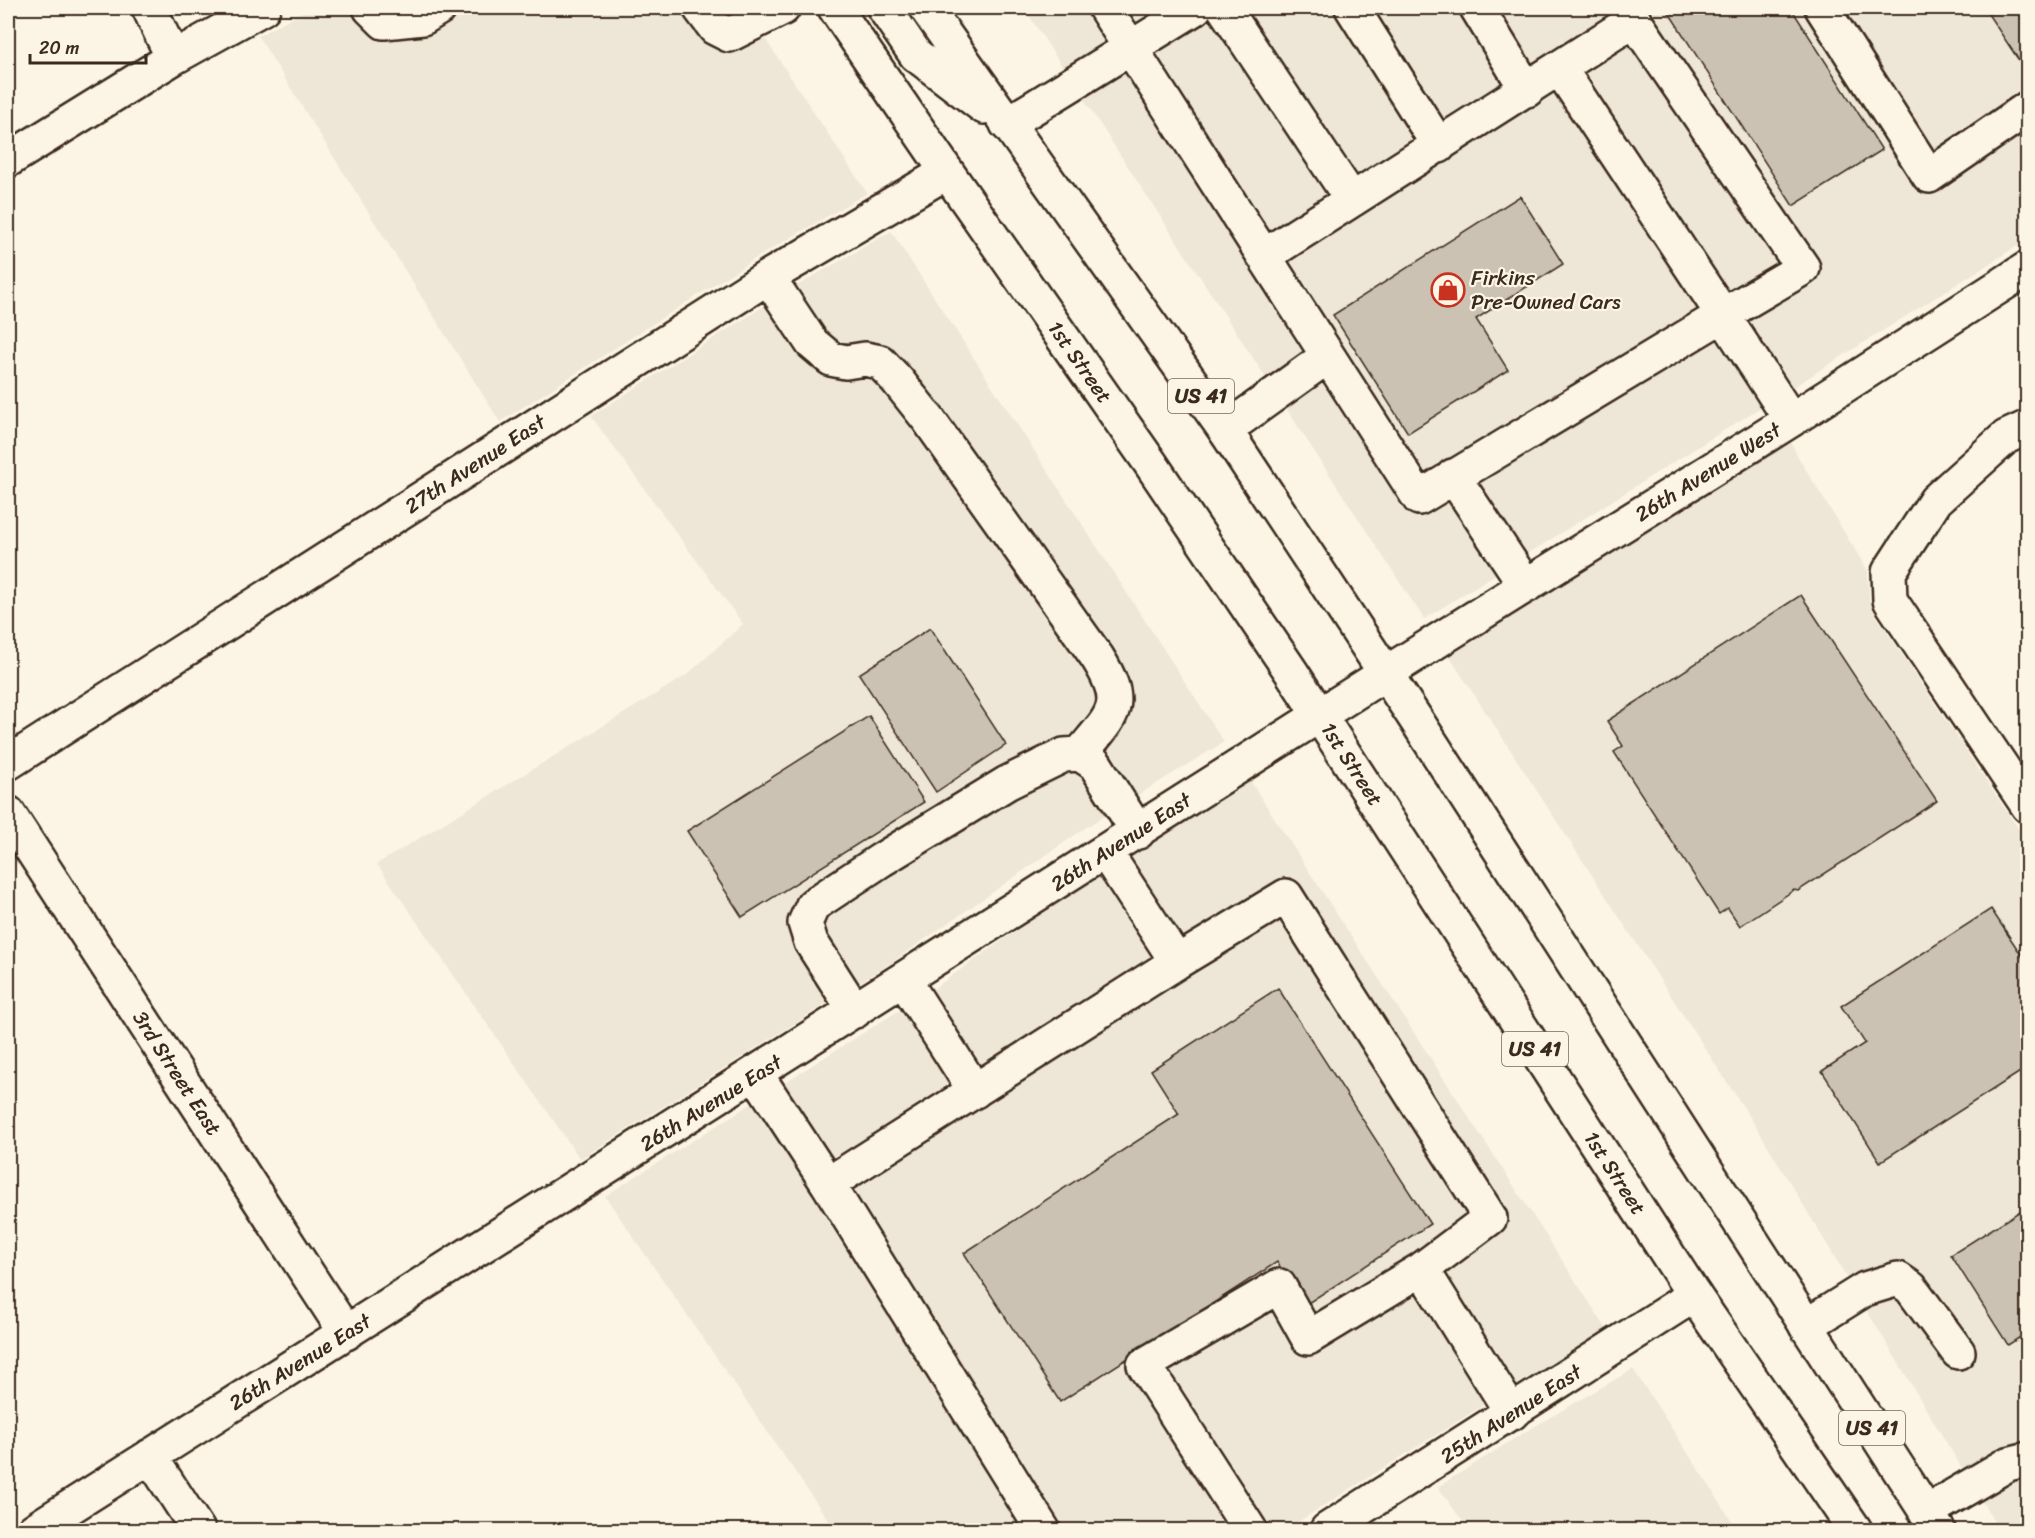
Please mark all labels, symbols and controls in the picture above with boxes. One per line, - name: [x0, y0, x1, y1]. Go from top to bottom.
- scale bar: [30, 27, 146, 65]
- text: 20 m: [39, 32, 79, 64]
- place label: Firkins Pre-Owned Cars: [1471, 259, 1621, 321]
- shop icon: Firkins Pre-Owned Cars: [1430, 272, 1466, 308]
- street label: 1st Street: [1037, 312, 1123, 412]
- road number: US 41: [1168, 379, 1234, 413]
- street label: 27th Avenue East: [396, 403, 555, 524]
- street label: 26th Avenue West: [1627, 411, 1790, 532]
- street label: 1st Street: [1310, 714, 1394, 814]
- street label: 26th Avenue East: [1043, 781, 1201, 902]
- street label: 3rd Street East: [122, 1003, 232, 1143]
- road number: US 41: [1502, 1032, 1568, 1066]
- street label: 26th Avenue East: [632, 1043, 791, 1162]
- street label: 1st Street: [1573, 1123, 1657, 1223]
- street label: 26th Avenue East: [221, 1302, 380, 1421]
- street label: 25th Avenue East: [1432, 1353, 1591, 1474]
- road number: US 41: [1839, 1411, 1905, 1445]

